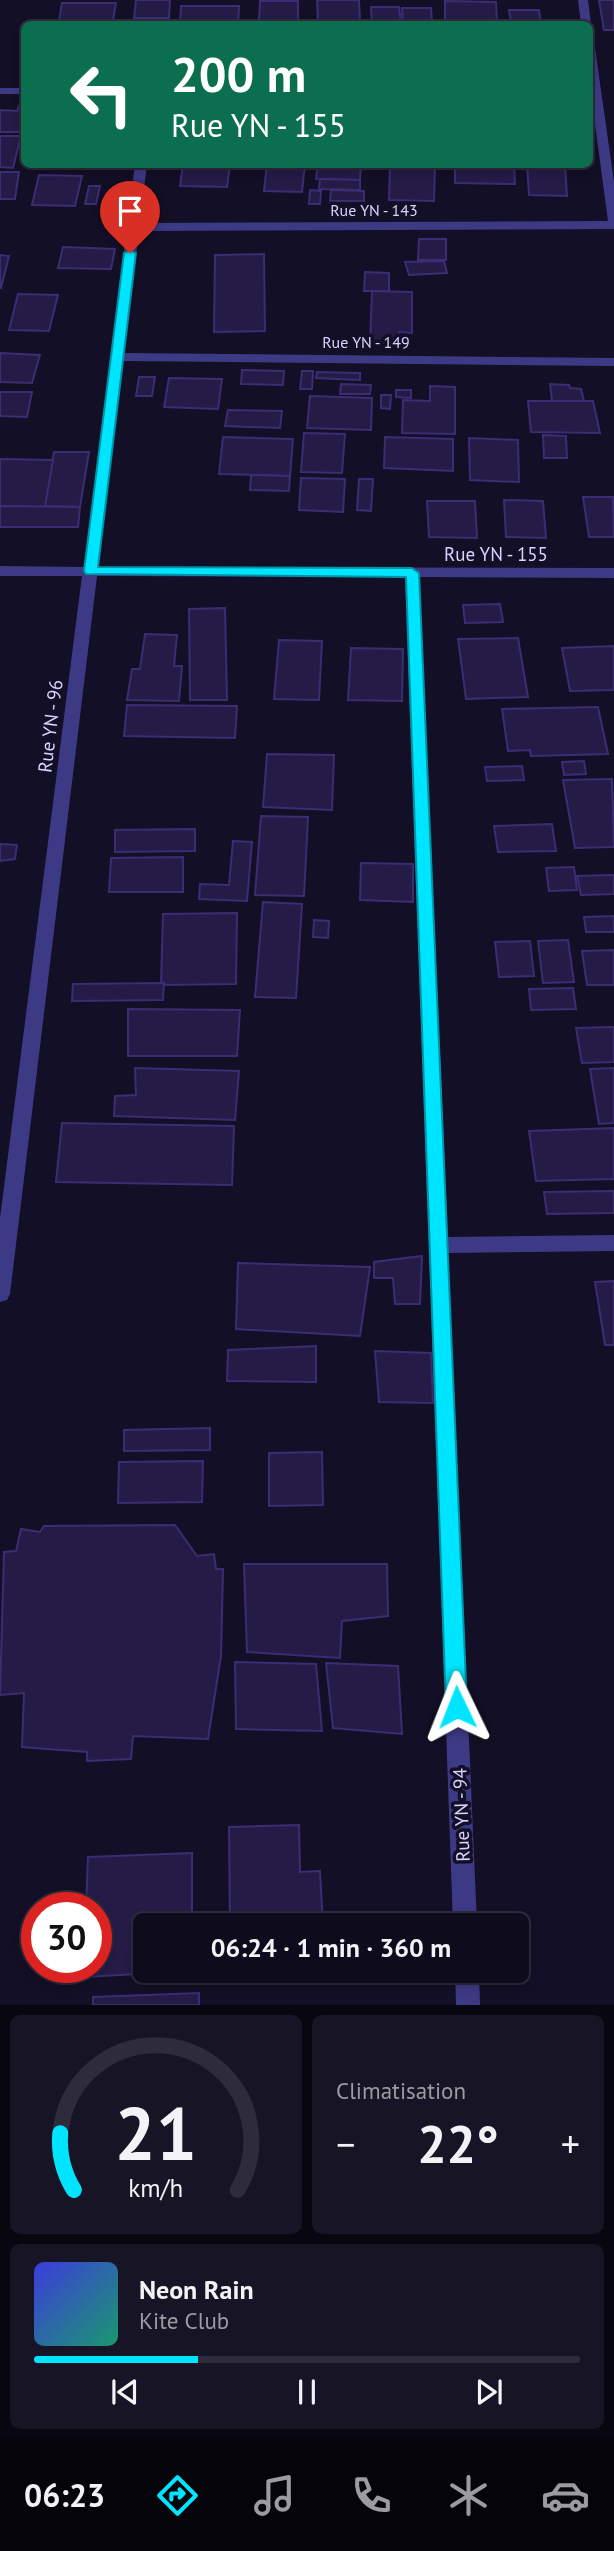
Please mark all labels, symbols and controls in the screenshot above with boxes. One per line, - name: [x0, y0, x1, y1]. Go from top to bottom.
- text: 200 m: [171, 42, 306, 106]
- icon: left: [56, 49, 147, 140]
- text: Rue YN - 155: [171, 104, 346, 146]
- pin: [100, 181, 160, 253]
- icon: arrive: [111, 192, 149, 230]
- street label: Rue YN - 143: [330, 200, 418, 220]
- street label: Rue YN - 149: [322, 332, 410, 352]
- street label: Rue YN - 155: [444, 542, 548, 566]
- street label: Rue YN - 96: [32, 678, 68, 774]
- position arrow: [420, 1670, 494, 1744]
- street label: Rue YN - 94: [447, 1768, 475, 1862]
- speed limit sign: 30: [21, 1892, 112, 1983]
- text: 06:24 · 1 min · 360 m: [211, 1931, 451, 1964]
- text: Climatisation: [336, 2076, 466, 2105]
- text: 21: [115, 2087, 197, 2181]
- text: 22°: [417, 2110, 499, 2177]
- text: −: [336, 2119, 355, 2168]
- text: +: [561, 2119, 580, 2168]
- text: km/h: [129, 2172, 183, 2204]
- text: Neon Rain: [139, 2273, 254, 2306]
- text: Kite Club: [139, 2306, 229, 2335]
- icon: previous: [106, 2373, 144, 2411]
- icon: pause: [288, 2373, 326, 2411]
- icon: next: [470, 2373, 508, 2411]
- icon: directions: [153, 2471, 202, 2520]
- icon: music: [250, 2471, 299, 2520]
- icon: phone: [347, 2471, 396, 2520]
- icon: climate: [444, 2471, 493, 2520]
- icon: car: [541, 2471, 590, 2520]
- text: 06:23: [24, 2474, 105, 2516]

